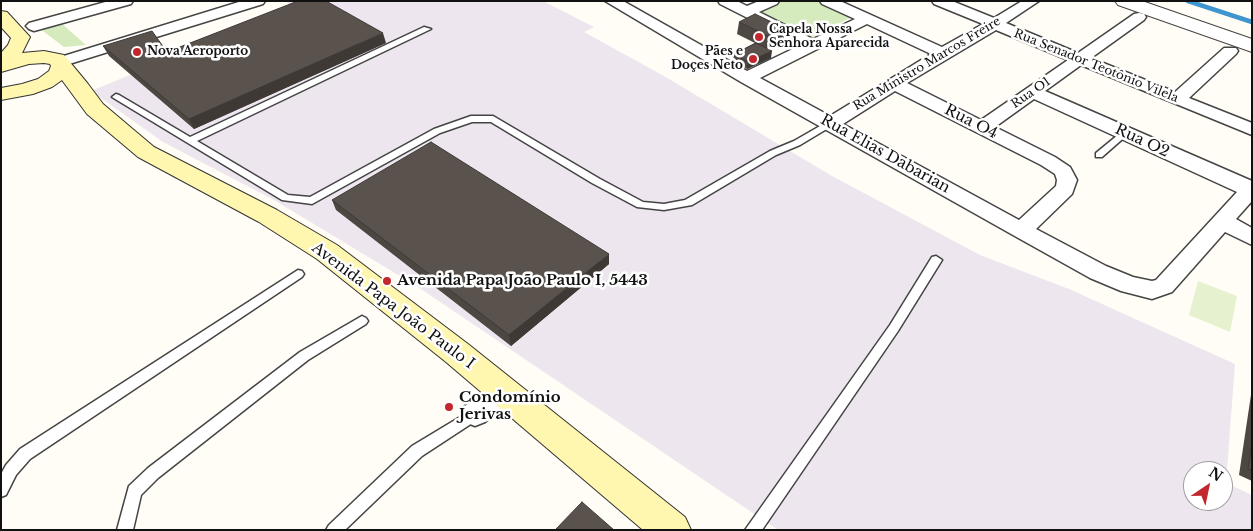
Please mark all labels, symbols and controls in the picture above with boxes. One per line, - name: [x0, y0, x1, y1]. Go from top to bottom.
- street label: Rua Ministro Marcos Freire: [851, 14, 1003, 114]
- place label: Capela Nossa Senhora Aparecida: [769, 23, 889, 51]
- street label: Rua Senador Teotônio Vilela: [1012, 26, 1180, 106]
- marker: Capela Nossa Senhora Aparecida: [753, 31, 765, 43]
- place label: Nova Aeroporto: [147, 45, 248, 59]
- place label: Pães e Doçes Neto: [671, 45, 743, 73]
- marker: Nova Aeroporto: [131, 46, 143, 58]
- marker: Pães e Doçes Neto: [747, 53, 759, 65]
- street label: Rua O1: [1009, 74, 1053, 112]
- street label: Rua O4: [941, 101, 1001, 143]
- street label: Rua Elias Dabarian: [817, 111, 953, 197]
- street label: Rua O2: [1112, 121, 1172, 161]
- street label: Avenida Papa João Paulo I: [308, 239, 478, 373]
- place label: Avenida Papa João Paulo I, 5443: [397, 272, 648, 290]
- marker: Avenida Papa João Paulo I, 5443: [381, 275, 393, 287]
- place label: Condomínio Jerivas: [459, 389, 561, 424]
- marker: Condomínio Jerivas: [443, 401, 455, 413]
- north arrow: [1183, 461, 1233, 511]
- text: N: [1205, 463, 1226, 486]

